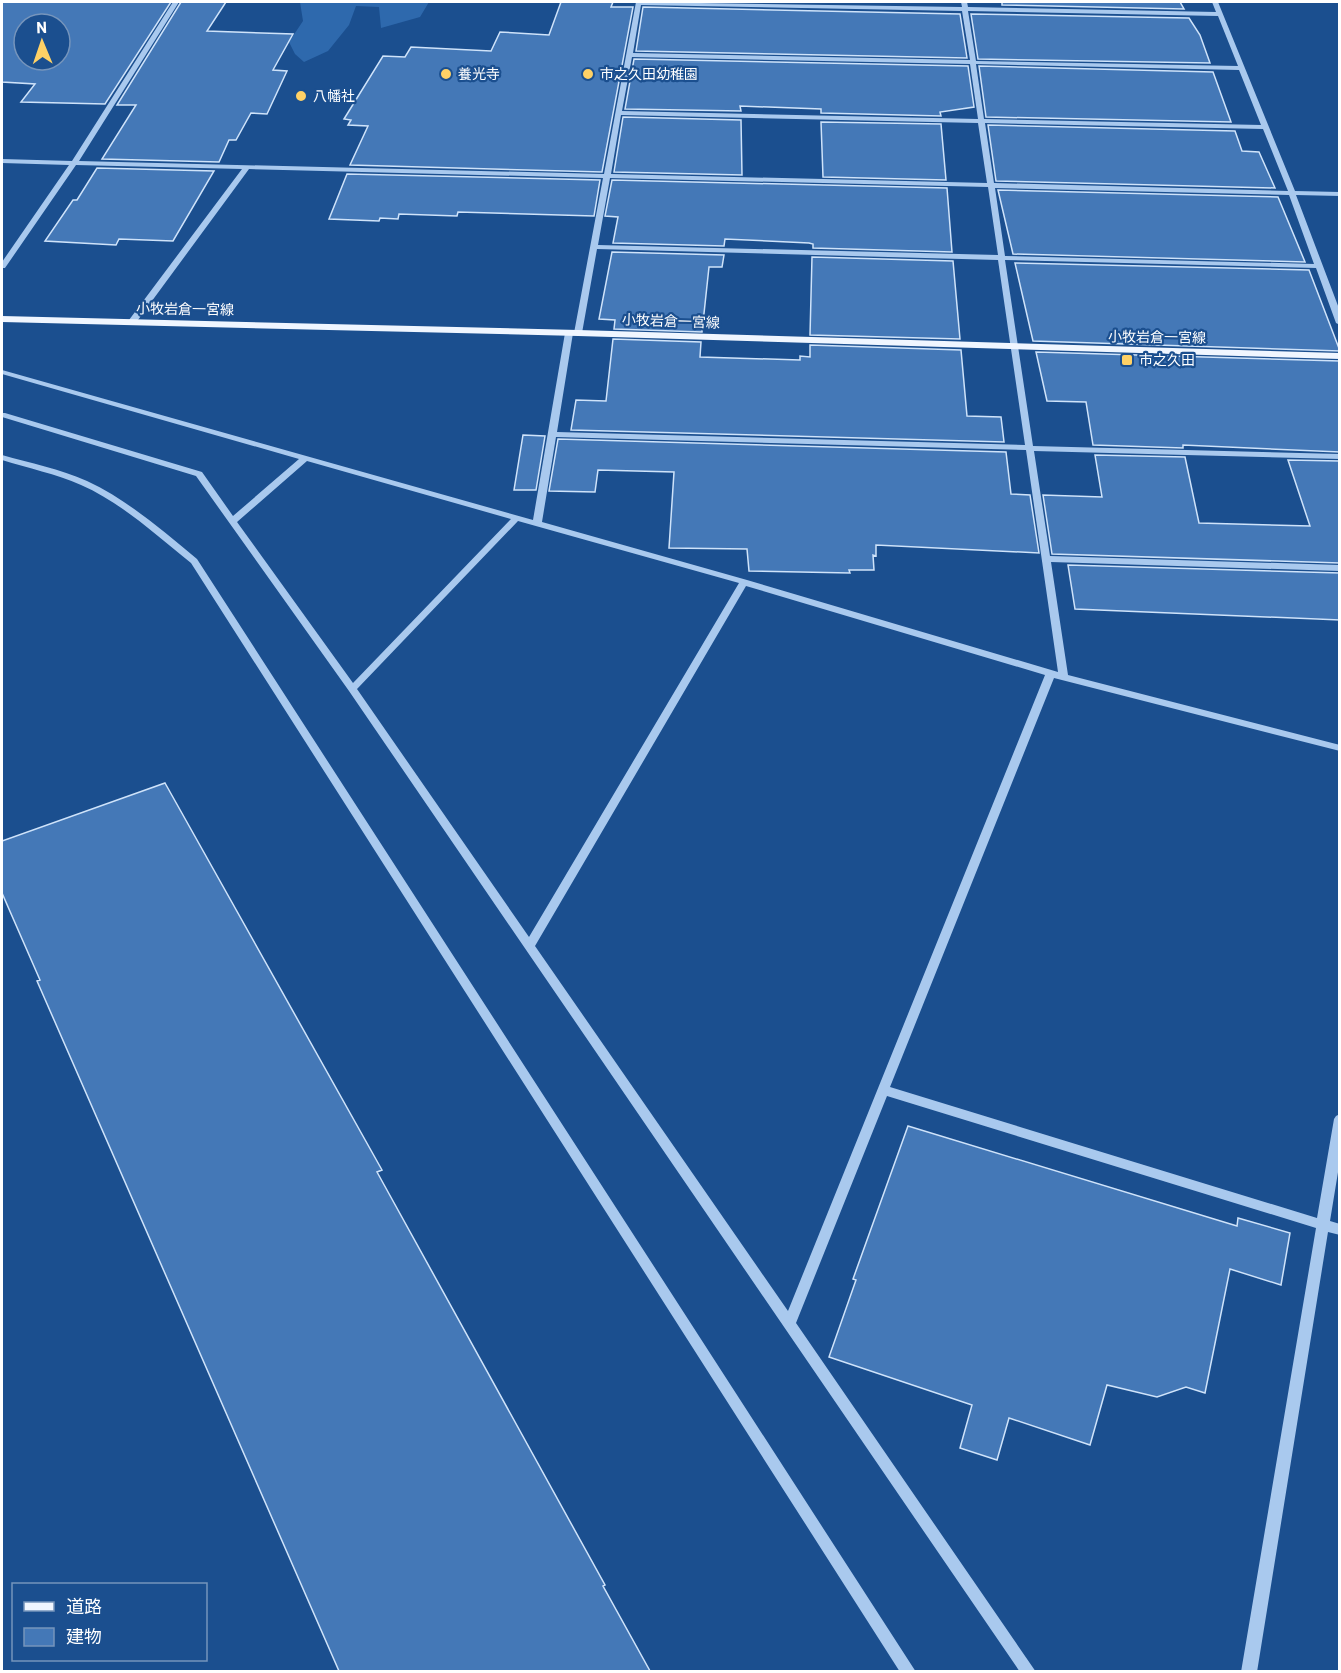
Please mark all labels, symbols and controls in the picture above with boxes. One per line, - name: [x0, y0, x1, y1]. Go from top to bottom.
- north arrow: [12, 12, 72, 72]
- text: N: [36, 17, 47, 36]
- place label: 養光寺: [458, 65, 500, 82]
- place label: 市之久田幼稚園: [600, 65, 698, 82]
- marker: 養光寺: [439, 67, 453, 81]
- marker: 市之久田幼稚園: [581, 67, 595, 81]
- place label: 八幡社: [313, 87, 355, 104]
- marker: 八幡社: [294, 89, 308, 103]
- street label: 小牧岩倉一宮線: [136, 299, 234, 318]
- street label: 小牧岩倉一宮線: [622, 310, 720, 331]
- street label: 小牧岩倉一宮線: [1108, 327, 1206, 346]
- place label: 市之久田: [1139, 351, 1195, 368]
- marker: 市之久田: [1120, 353, 1134, 367]
- legend: [12, 1583, 207, 1661]
- text: 道路: [66, 1595, 102, 1617]
- text: 建物: [66, 1625, 102, 1647]

